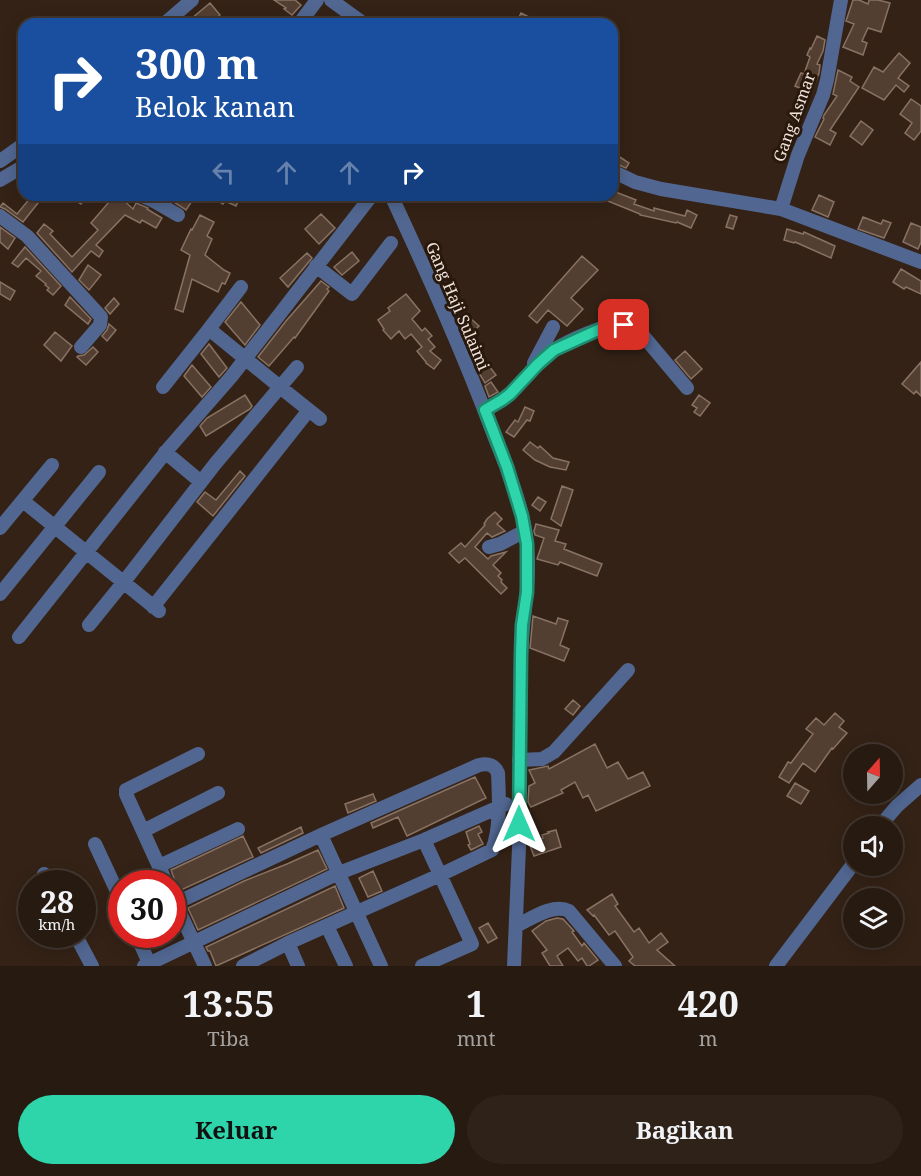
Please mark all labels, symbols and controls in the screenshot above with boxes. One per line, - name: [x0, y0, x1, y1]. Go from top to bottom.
- text: 300 m: [135, 34, 259, 91]
- icon: right: [36, 42, 114, 120]
- street label: Gang Asmar: [768, 69, 821, 165]
- text: Belok kanan: [135, 88, 295, 125]
- icon: left: [207, 156, 240, 189]
- icon: ahead: [270, 156, 303, 189]
- icon: ahead: [333, 156, 366, 189]
- icon: right: [396, 156, 429, 189]
- street label: Gang Haji Sulaimi: [421, 238, 495, 374]
- pin: [598, 299, 649, 350]
- icon: arrive: [607, 308, 640, 341]
- north arrow: [843, 744, 903, 804]
- map controls: [843, 744, 903, 948]
- position arrow: [487, 792, 551, 856]
- button: sound: [843, 816, 903, 876]
- speed limit sign: 30: [108, 870, 186, 948]
- text: 28: [40, 881, 74, 922]
- button: layers: [843, 888, 903, 948]
- text: km/h: [39, 914, 75, 934]
- text: 13:55: [182, 979, 275, 1028]
- text: 1: [466, 979, 486, 1028]
- text: 420: [678, 979, 739, 1028]
- text: Tiba: [207, 1025, 249, 1052]
- text: mnt: [457, 1025, 496, 1052]
- text: m: [699, 1025, 718, 1052]
- button: Keluar: [18, 1095, 455, 1164]
- button: Bagikan: [467, 1095, 903, 1164]

